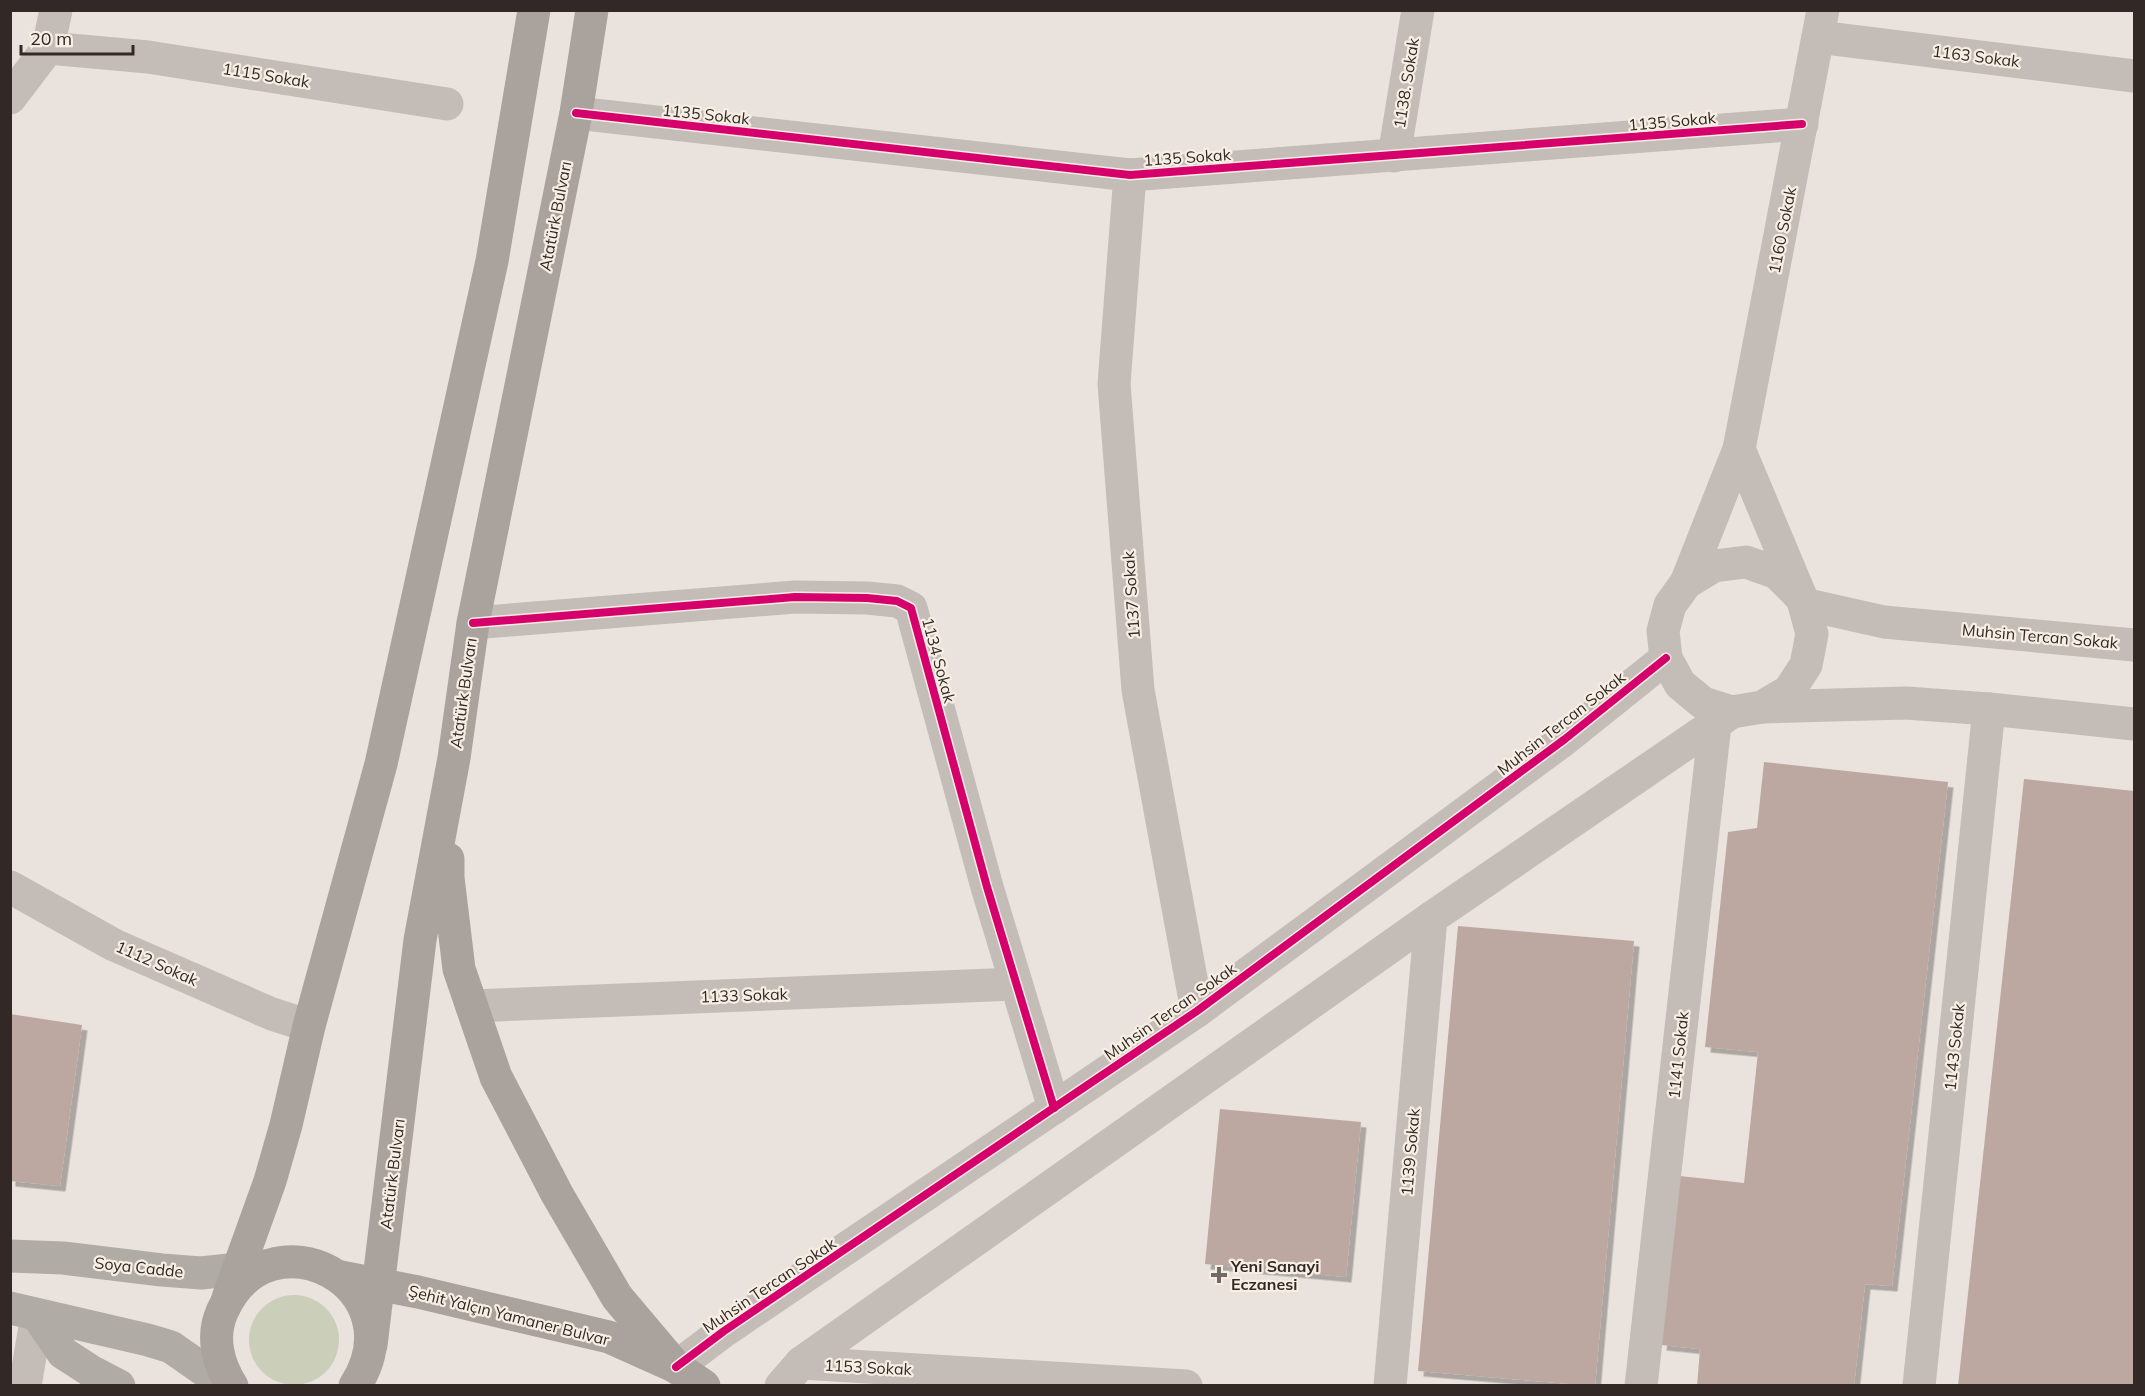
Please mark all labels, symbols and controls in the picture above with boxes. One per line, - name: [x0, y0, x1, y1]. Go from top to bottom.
- scale bar: [21, 18, 134, 56]
- text: 20 m: [30, 27, 72, 50]
- street label: 1138. Sokak: [1389, 36, 1423, 130]
- street label: 1163 Sokak: [1931, 41, 2021, 71]
- street label: 1115 Sokak: [221, 58, 312, 92]
- street label: 1135 Sokak: [661, 99, 751, 129]
- street label: 1135 Sokak: [1627, 107, 1717, 135]
- street label: 1135 Sokak: [1143, 144, 1232, 170]
- street label: Atatürk Bulvarı: [535, 159, 575, 273]
- street label: 1160 Sokak: [1764, 184, 1800, 275]
- street label: 1137 Sokak: [1118, 550, 1144, 639]
- street label: 1134 Sokak: [918, 615, 960, 706]
- street label: Muhsin Tercan Sokak: [1961, 619, 2120, 653]
- street label: Atatürk Bulvarı: [445, 637, 481, 749]
- street label: Muhsin Tercan Sokak: [1493, 666, 1629, 779]
- street label: 1112 Sokak: [113, 936, 202, 990]
- street label: Muhsin Tercan Sokak: [1100, 957, 1240, 1064]
- street label: 1133 Sokak: [700, 983, 789, 1007]
- street label: 1143 Sokak: [1939, 1002, 1969, 1092]
- street label: 1141 Sokak: [1663, 1010, 1693, 1100]
- street label: 1139 Sokak: [1396, 1107, 1424, 1197]
- street label: Atatürk Bulvarı: [375, 1118, 409, 1230]
- street label: Muhsin Tercan Sokak: [698, 1233, 840, 1337]
- street label: Soya Cadde: [94, 1252, 184, 1282]
- place label: Yeni Sanayi Eczanesi: [1230, 1256, 1319, 1294]
- marker: Yeni Sanayi Eczanesi: [1212, 1268, 1226, 1282]
- street label: Şehit Yalçın Yamaner Bulvar: [407, 1280, 612, 1350]
- street label: 1153 Sokak: [824, 1355, 913, 1379]

